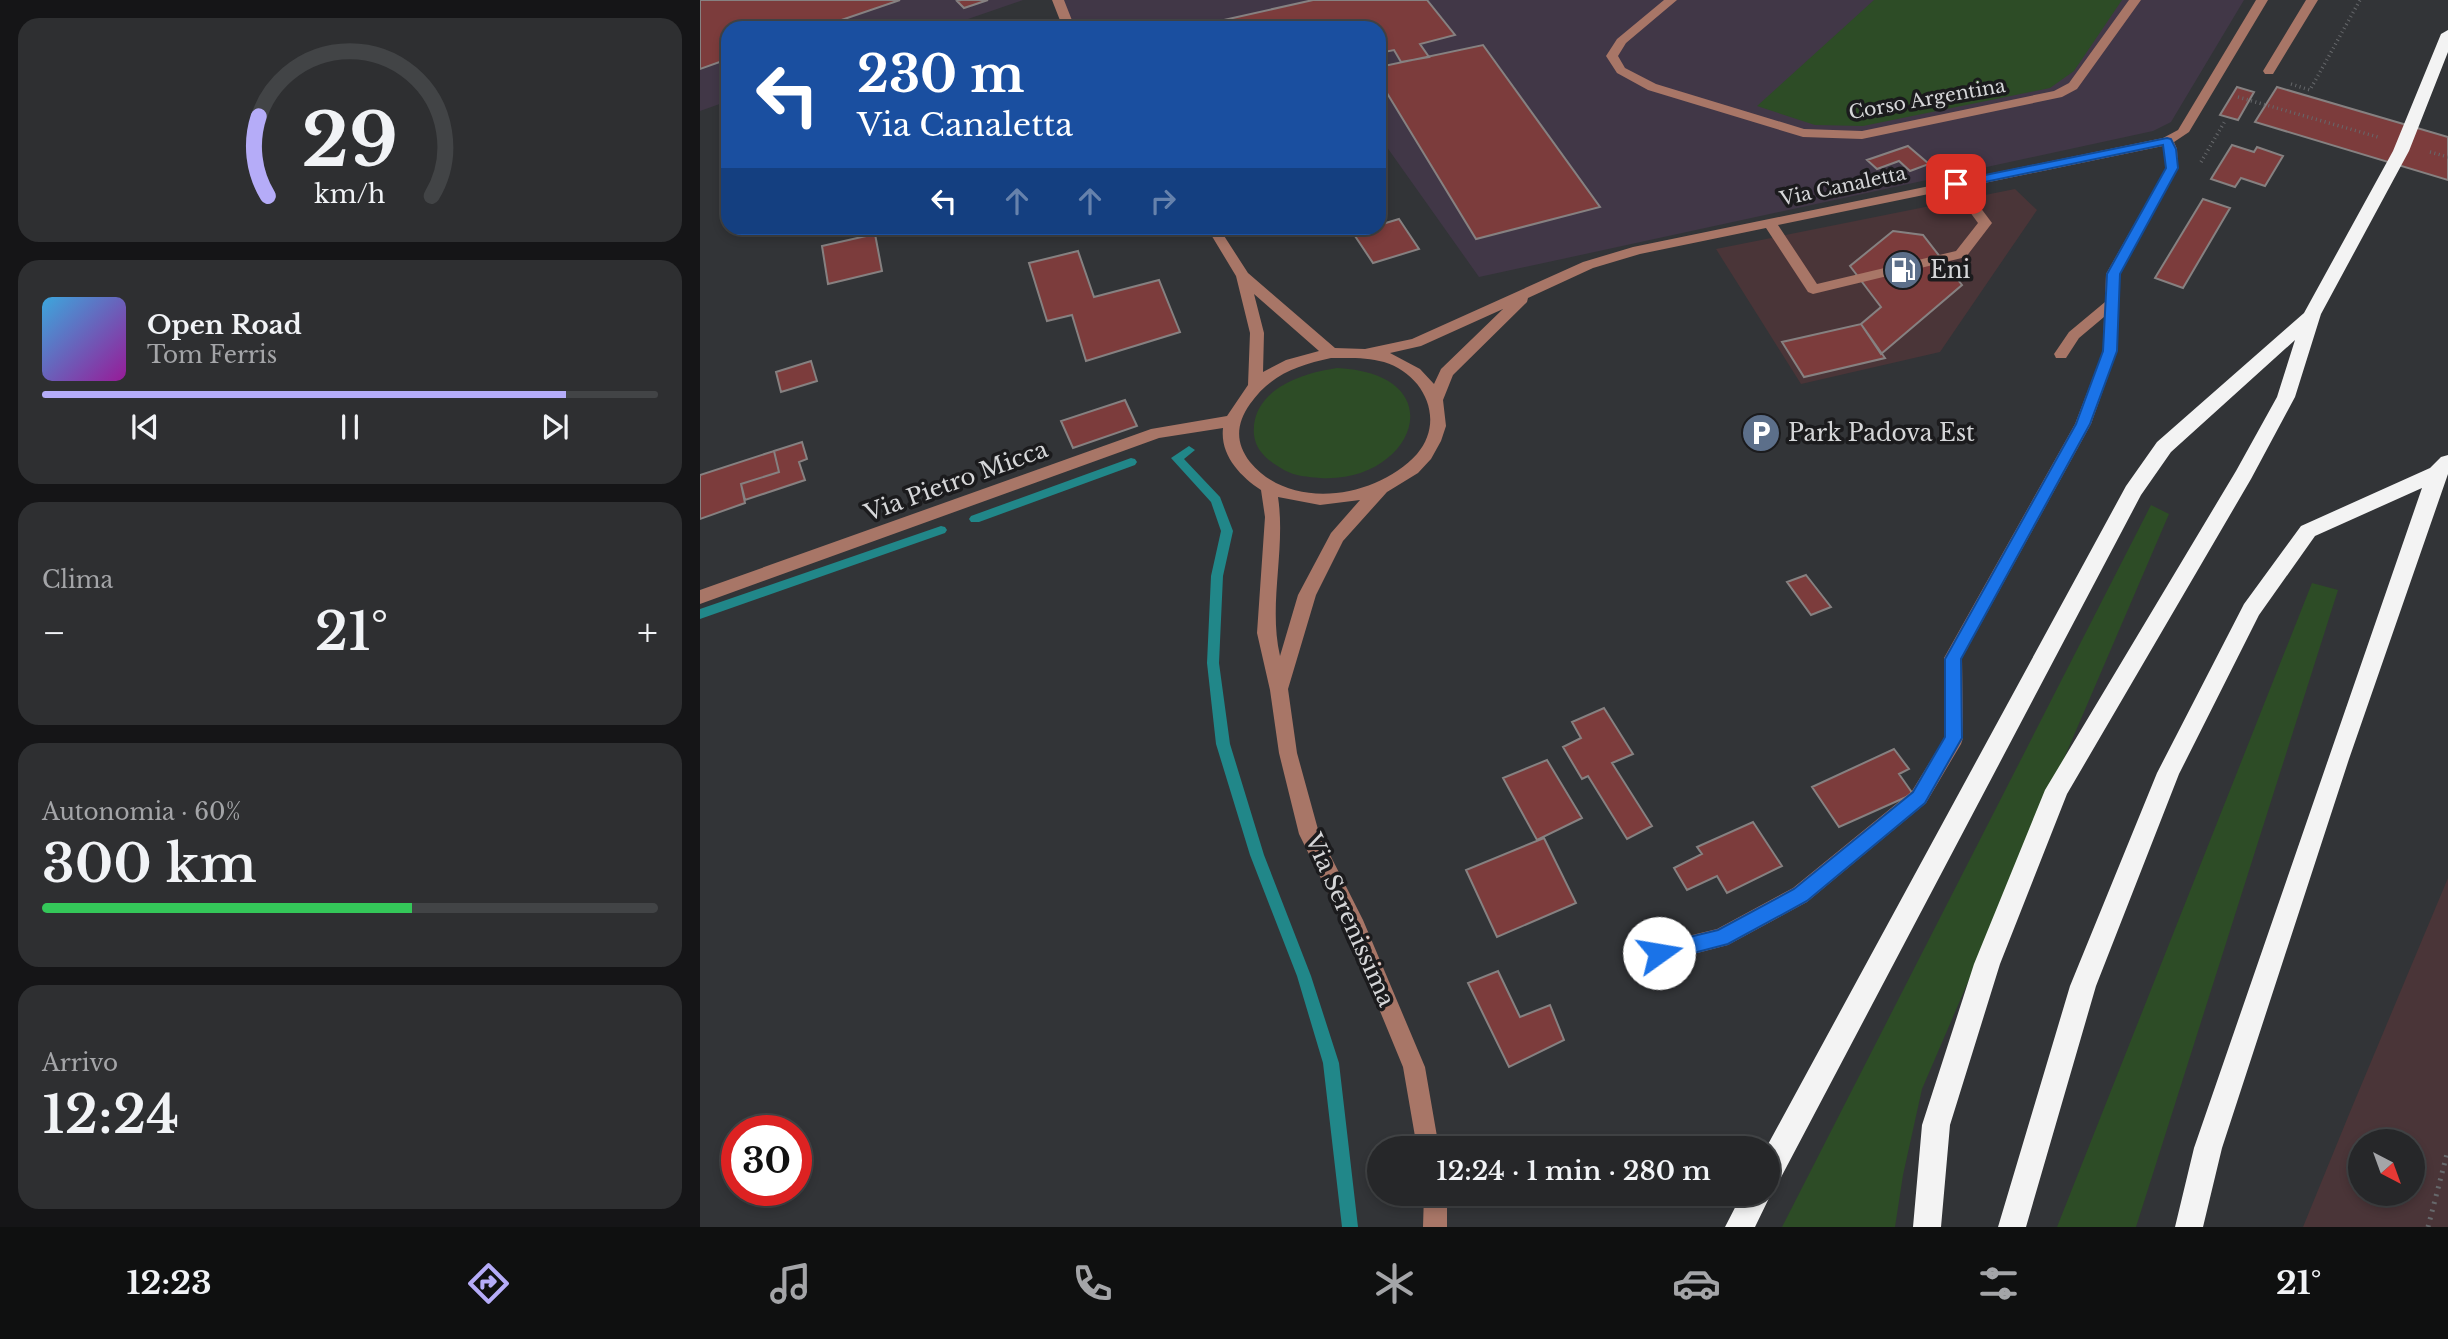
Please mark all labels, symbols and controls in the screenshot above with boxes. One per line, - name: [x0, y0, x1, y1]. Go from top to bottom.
- text: 230 m: [857, 44, 1024, 105]
- icon: left: [742, 49, 833, 140]
- street label: Corso Argentina: [1847, 74, 2008, 124]
- text: 29: [302, 95, 398, 186]
- text: Via Canaletta: [857, 105, 1073, 145]
- pin: [1926, 154, 1986, 214]
- street label: Via Canaletta: [1777, 161, 1909, 211]
- icon: arrive: [1937, 165, 1975, 203]
- text: km/h: [315, 179, 385, 210]
- icon: left: [925, 182, 963, 220]
- icon: ahead: [998, 182, 1036, 220]
- icon: ahead: [1071, 182, 1109, 220]
- icon: right: [1144, 182, 1182, 220]
- fuel station icon: Eni: [1882, 249, 1924, 291]
- place label: Eni: [1930, 256, 1971, 284]
- text: Open Road: [147, 309, 302, 341]
- text: Tom Ferris: [147, 341, 277, 369]
- icon: previous: [126, 408, 164, 446]
- icon: pause: [331, 408, 369, 446]
- icon: next: [536, 408, 574, 446]
- parking icon: Park Padova Est: [1740, 412, 1782, 454]
- place label: Park Padova Est: [1788, 419, 1975, 447]
- street label: Via Pietro Micca: [860, 435, 1052, 527]
- text: Clima: [42, 566, 113, 594]
- text: 21°: [315, 600, 388, 664]
- text: −: [42, 609, 66, 656]
- text: +: [637, 609, 658, 656]
- text: Autonomia · 60%: [42, 798, 241, 826]
- street label: Via Serenissima: [1299, 828, 1401, 1011]
- text: 300 km: [42, 832, 257, 896]
- position arrow: [1622, 916, 1696, 990]
- text: Arrivo: [42, 1049, 118, 1077]
- text: 12:24: [42, 1083, 179, 1147]
- speed limit sign: 30: [721, 1115, 812, 1206]
- north arrow: [2348, 1129, 2426, 1206]
- map controls: [2348, 1129, 2425, 1206]
- text: 12:24 · 1 min · 280 m: [1436, 1155, 1711, 1187]
- icon: directions: [464, 1259, 513, 1308]
- icon: music: [766, 1259, 815, 1308]
- icon: phone: [1068, 1259, 1117, 1308]
- icon: climate: [1370, 1259, 1419, 1308]
- icon: car: [1672, 1259, 1721, 1308]
- icon: filters: [1974, 1259, 2023, 1308]
- text: 12:23: [126, 1263, 212, 1303]
- text: 21°: [2276, 1263, 2321, 1303]

